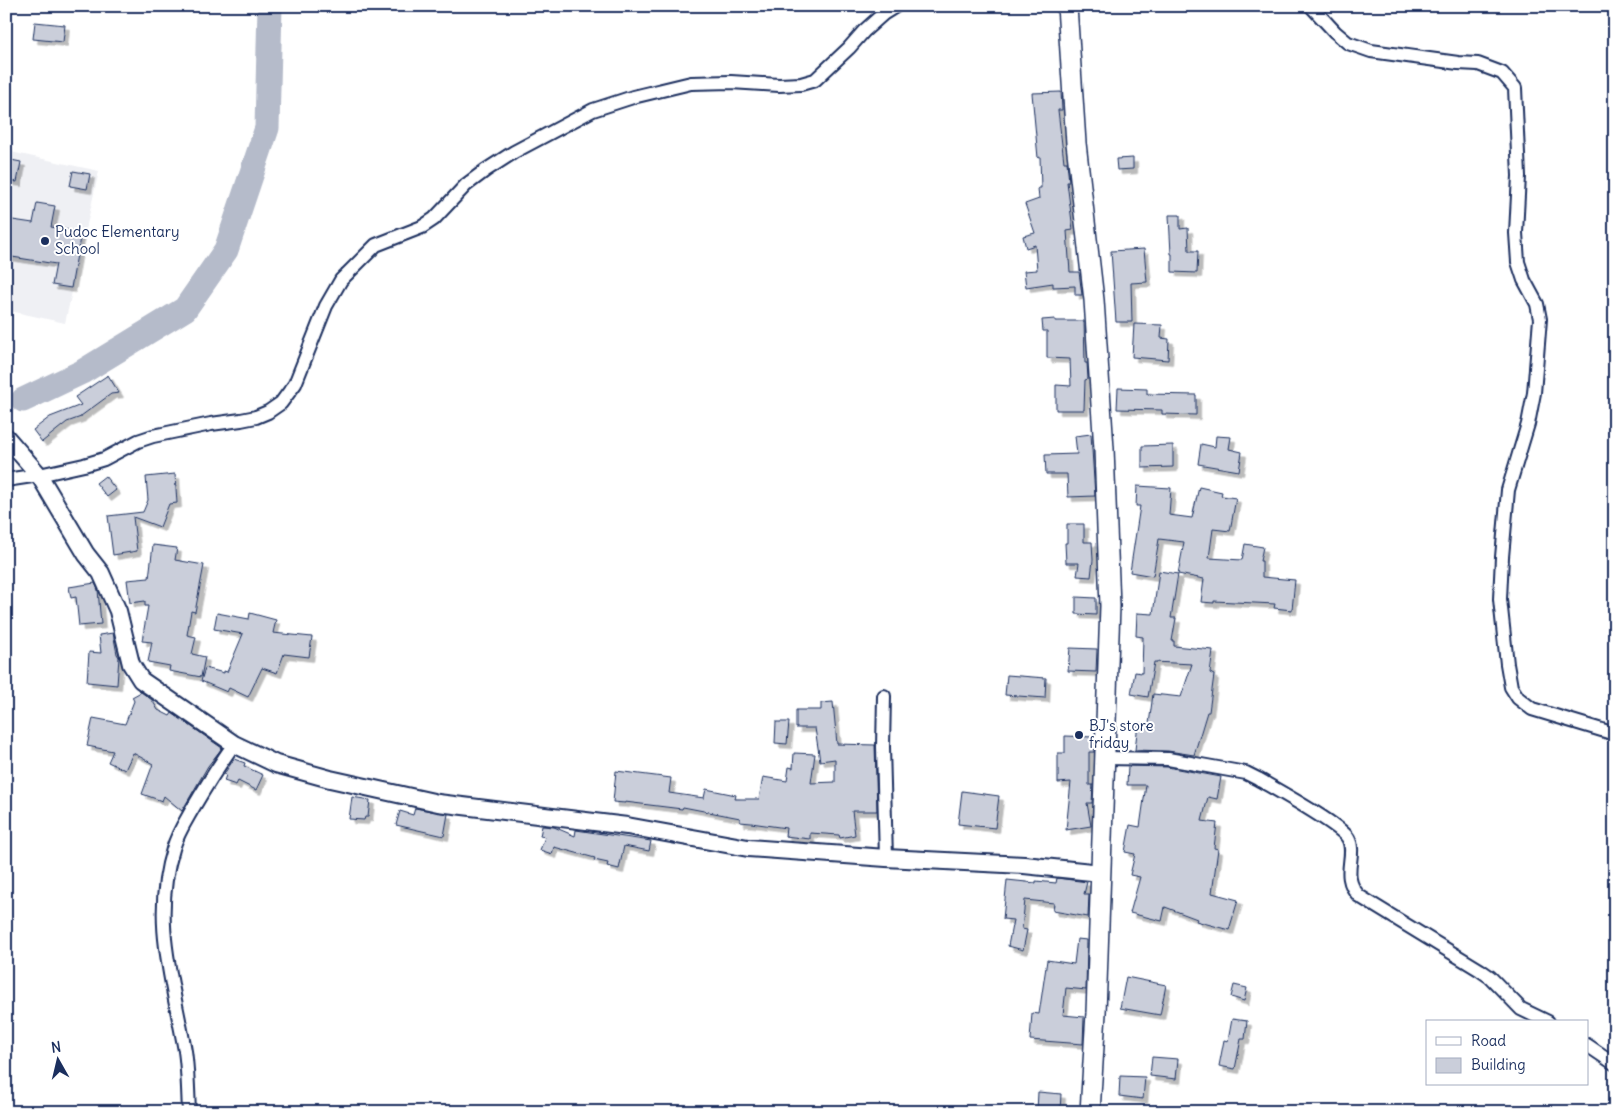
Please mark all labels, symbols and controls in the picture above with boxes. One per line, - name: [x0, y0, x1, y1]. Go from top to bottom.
- place label: Pudoc Elementary School: [55, 222, 180, 258]
- marker: Pudoc Elementary School: [39, 235, 51, 247]
- place label: BJ's store friday: [1089, 716, 1154, 752]
- marker: BJ's store friday: [1073, 729, 1085, 741]
- legend: [1426, 1020, 1588, 1086]
- text: Road: [1471, 1031, 1506, 1050]
- north arrow: [32, 1036, 82, 1086]
- text: N: [50, 1038, 62, 1057]
- text: Building: [1471, 1055, 1526, 1074]

